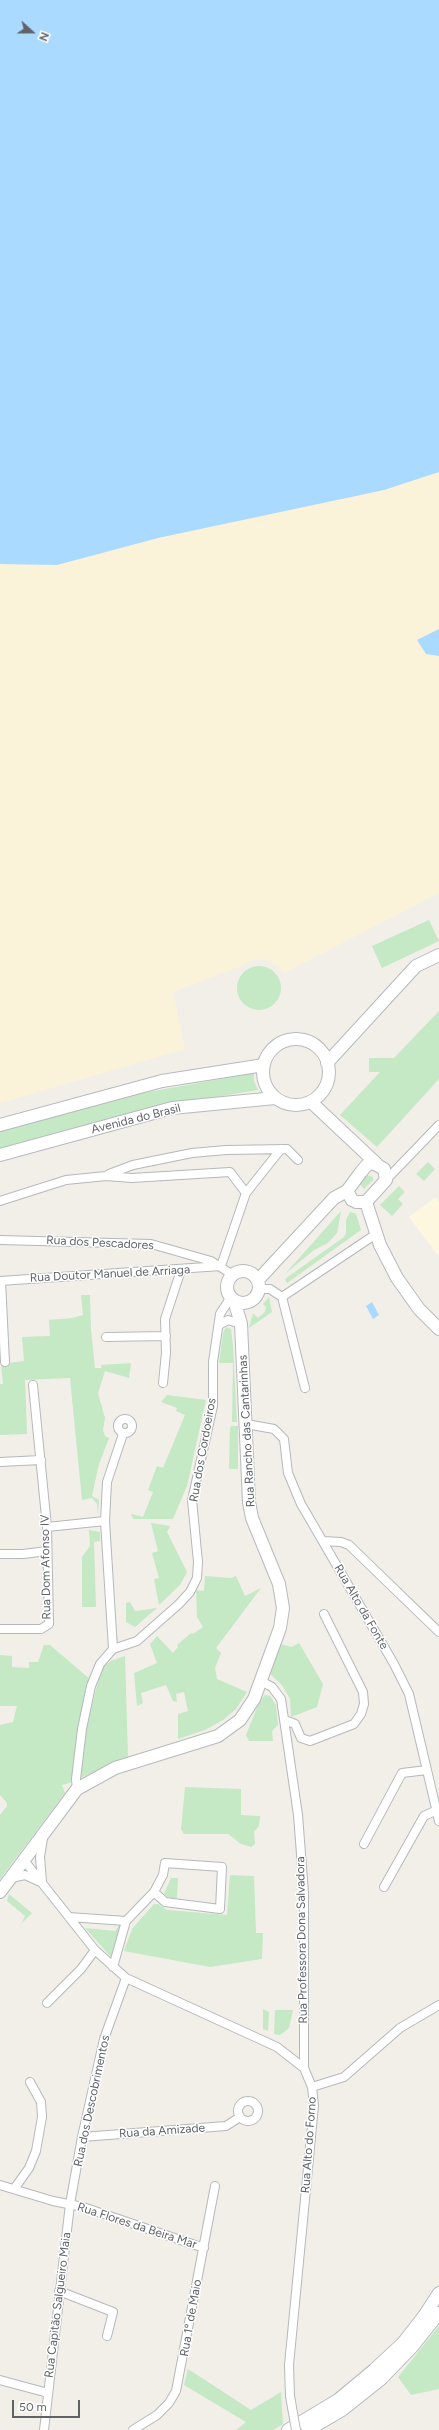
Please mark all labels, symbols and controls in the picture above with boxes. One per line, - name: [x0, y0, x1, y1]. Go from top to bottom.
- north arrow: [12, 12, 52, 52]
- text: N: [36, 30, 51, 43]
- street label: Avenida do Brasil: [90, 1101, 182, 1137]
- street label: Rua dos Pescadores: [46, 1233, 154, 1253]
- street label: Rua Doutor Manuel de Arriaga: [30, 1263, 190, 1285]
- street label: Rua Rancho das Cantarinhas: [236, 1354, 258, 1508]
- street label: Rua dos Cordoeiros: [187, 1397, 219, 1503]
- street label: Rua Dom Afonso IV: [38, 1514, 54, 1620]
- street label: Rua Alto da Fonte: [331, 1562, 391, 1652]
- street label: Rua Professora Dona Salvadora: [293, 1856, 311, 2024]
- street label: Rua dos Descobrimentos: [71, 2034, 113, 2168]
- street label: Rua Alto do Forno: [298, 2096, 320, 2194]
- street label: Rua da Amizade: [119, 2121, 205, 2141]
- street label: Rua Flores da Beira Mar: [75, 2200, 199, 2252]
- street label: Rua Capitão Salgueiro Maia: [42, 2231, 74, 2379]
- street label: Rua 1º de Maio: [177, 2278, 205, 2358]
- scale bar: [14, 2392, 82, 2418]
- text: 50 m: [19, 2400, 47, 2414]

